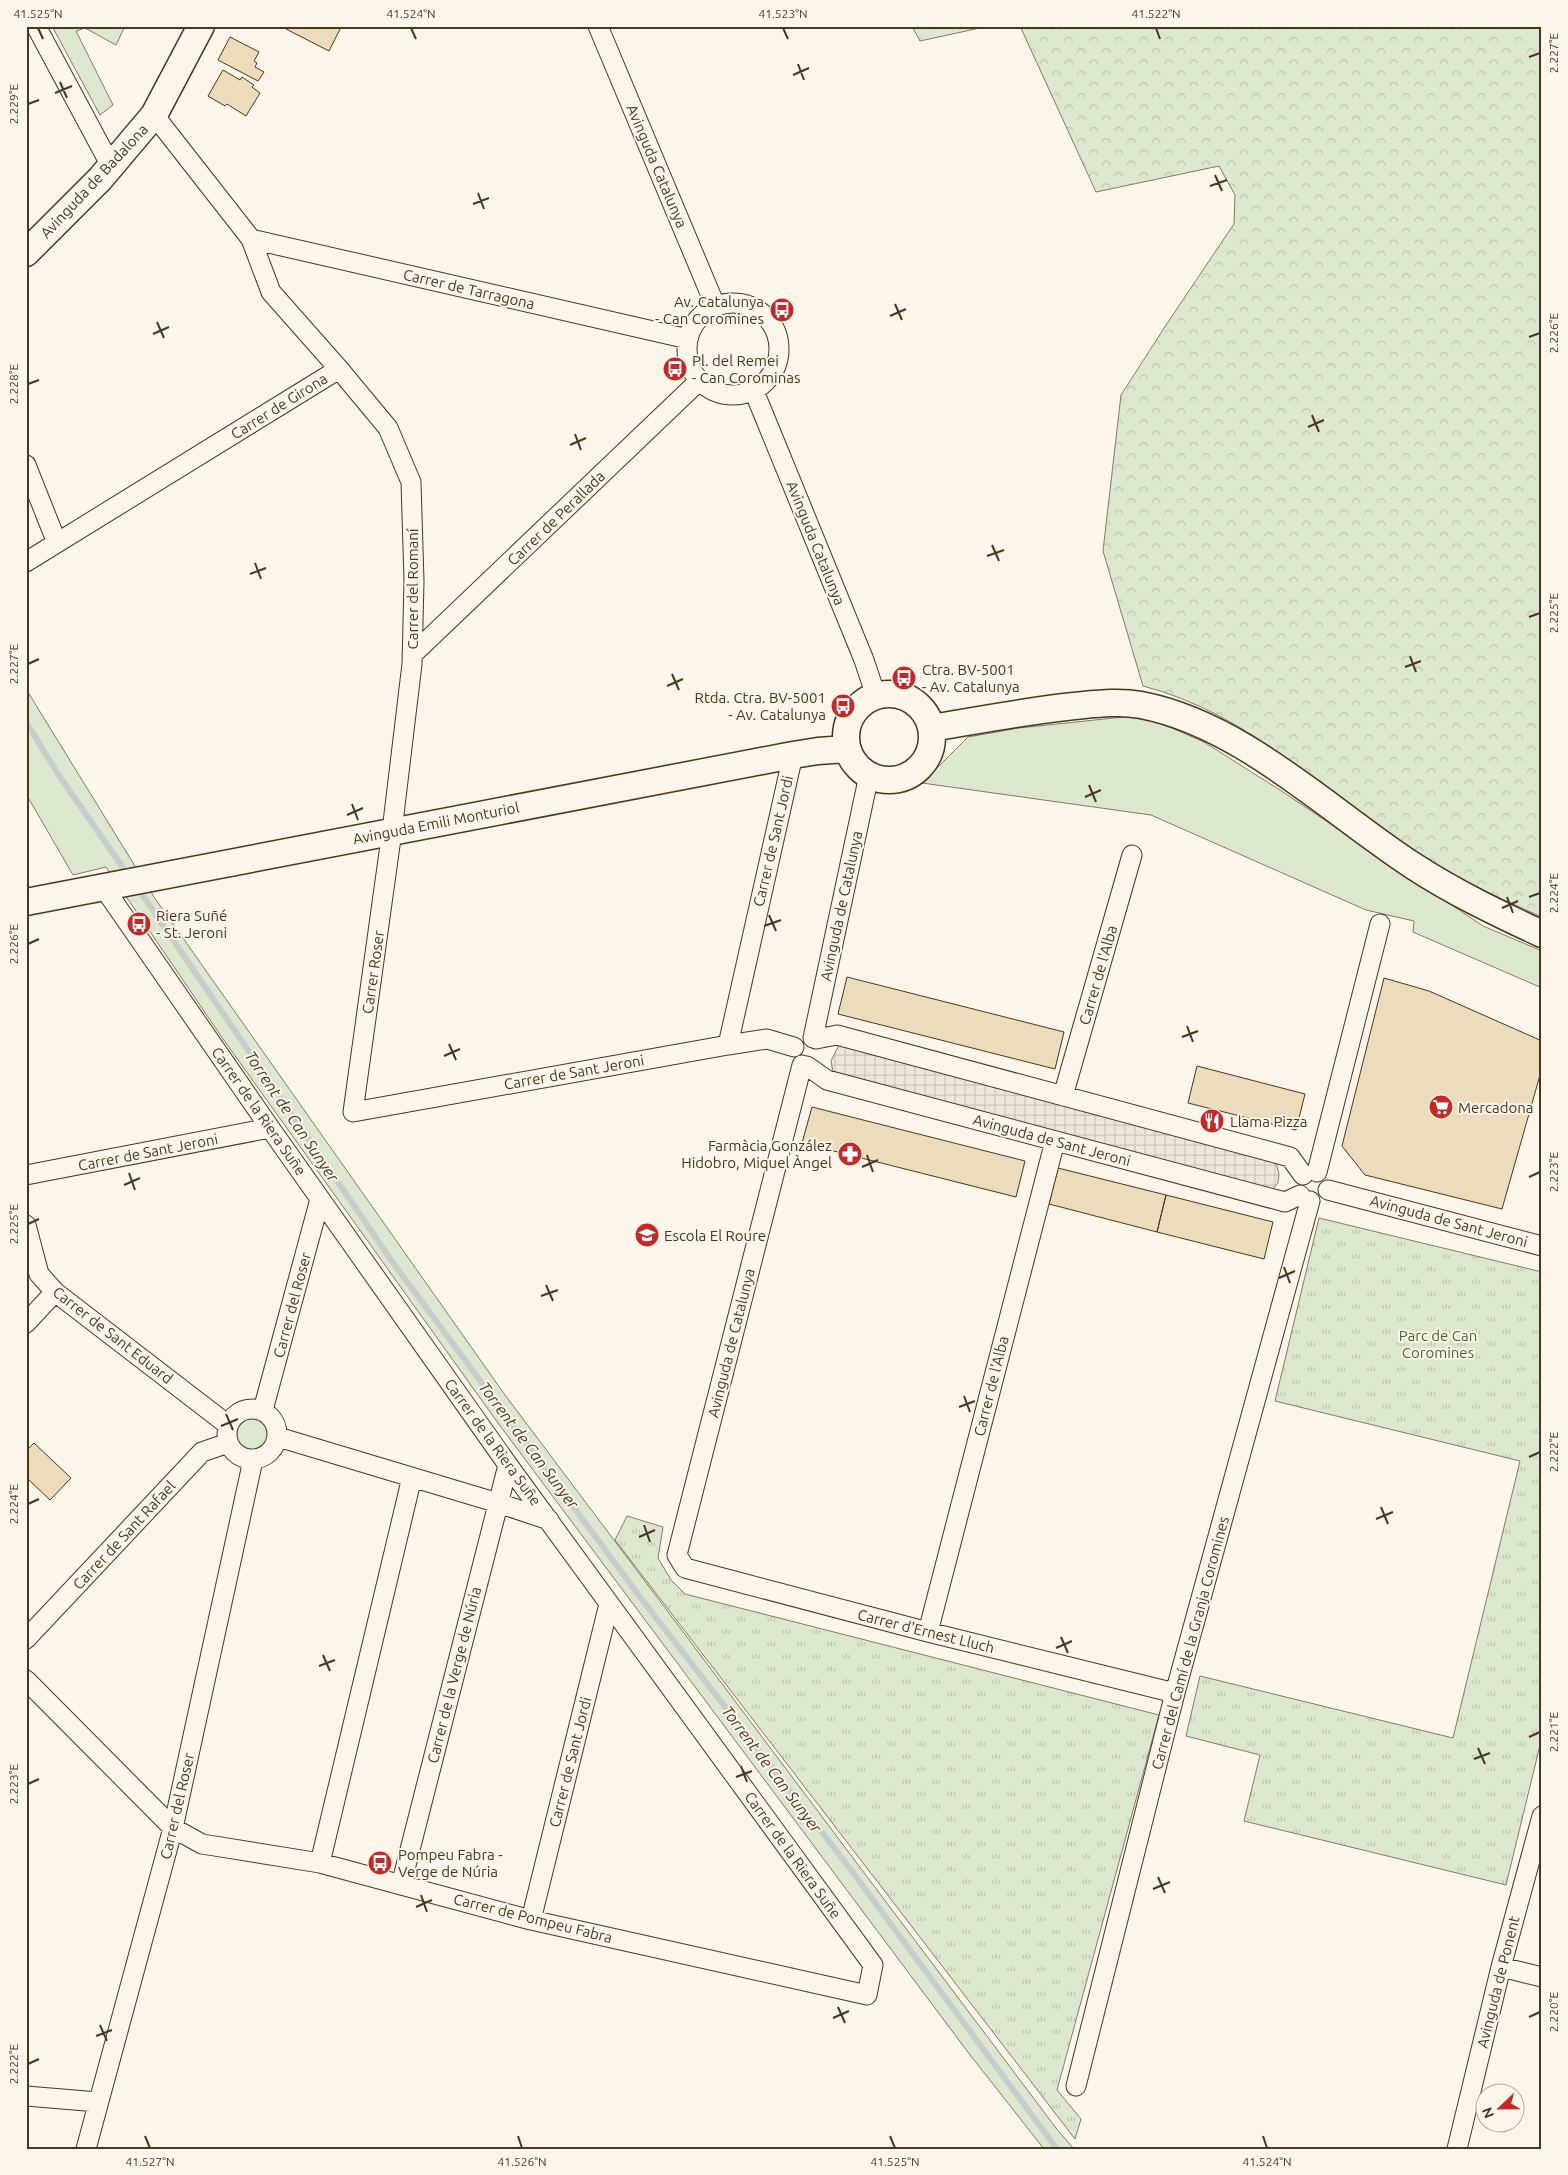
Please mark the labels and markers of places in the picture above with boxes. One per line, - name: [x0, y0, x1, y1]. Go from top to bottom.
- place label: Av. Catalunya - Can Coromines: [655, 293, 764, 327]
- bus stop icon: Av. Catalunya - Can Coromines: [769, 297, 795, 323]
- place label: Pl. del Remei - Can Corominas: [692, 352, 800, 386]
- bus stop icon: Pl. del Remei - Can Corominas: [662, 356, 688, 382]
- place label: Ctra. BV-5001 - Av. Catalunya: [922, 661, 1020, 695]
- bus stop icon: Ctra. BV-5001 - Av. Catalunya: [891, 665, 917, 691]
- place label: Rtda. Ctra. BV-5001 - Av. Catalunya: [695, 689, 826, 723]
- bus stop icon: Rtda. Ctra. BV-5001 - Av. Catalunya: [830, 693, 856, 719]
- place label: Riera Suñé - St. Jeroni: [156, 907, 227, 941]
- bus stop icon: Riera Suñé - St. Jeroni: [126, 911, 152, 937]
- supermarket icon: Mercadona: [1428, 1094, 1454, 1120]
- place label: Mercadona: [1458, 1099, 1533, 1116]
- restaurant icon: Llama Pizza: [1199, 1108, 1225, 1134]
- place label: Llama Pizza: [1230, 1113, 1308, 1130]
- place label: Farmàcia González Hidobro, Miquel Àngel: [681, 1137, 832, 1171]
- pharmacy icon: Farmàcia González Hidobro, Miquel Àngel: [837, 1141, 863, 1167]
- school or university icon: Escola El Roure: [634, 1222, 660, 1248]
- place label: Escola El Roure: [664, 1227, 766, 1244]
- place label: Pompeu Fabra - Verge de Núria: [398, 1846, 503, 1880]
- bus stop icon: Pompeu Fabra - Verge de Núria: [367, 1850, 393, 1876]

